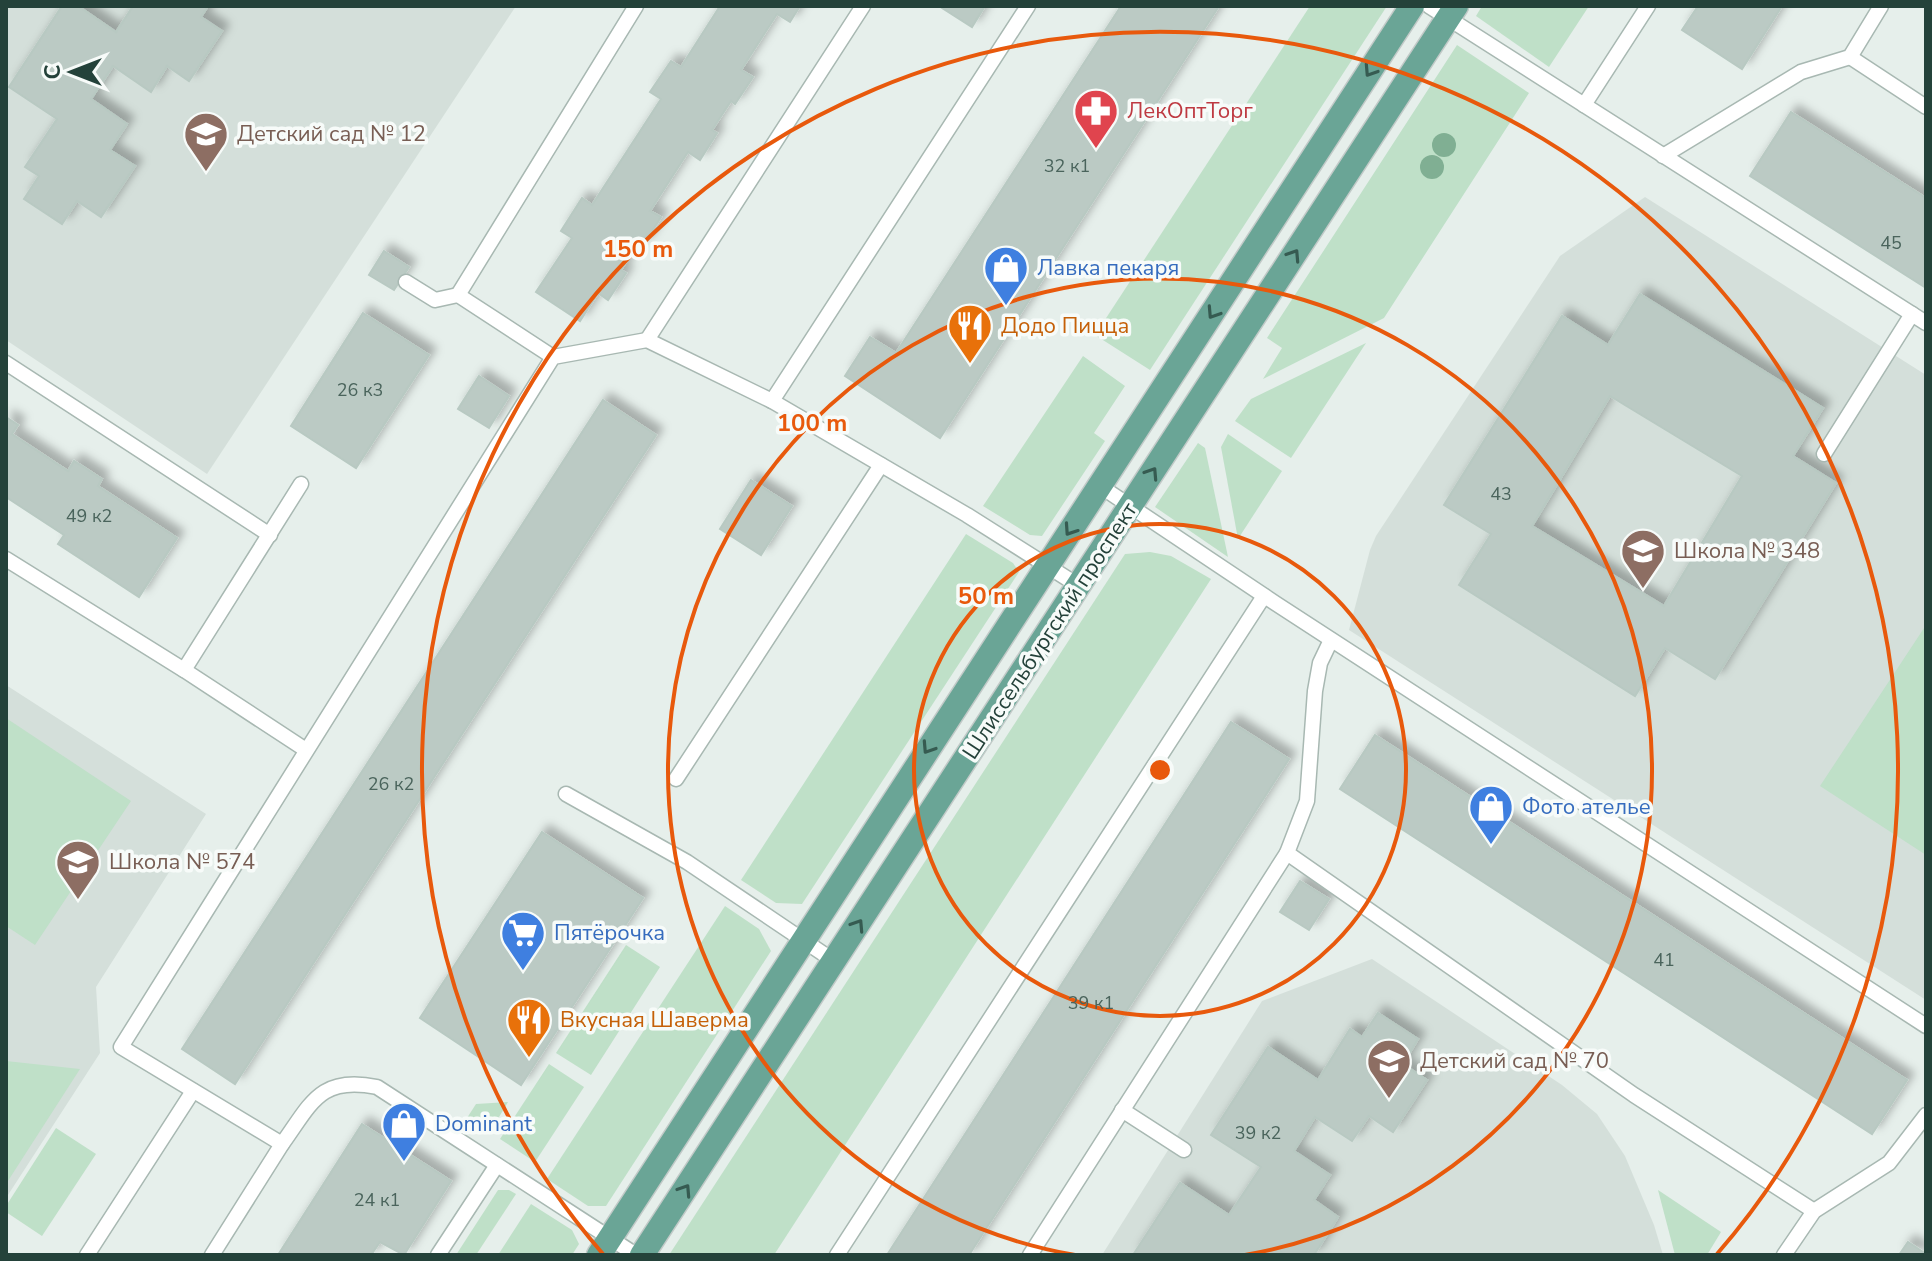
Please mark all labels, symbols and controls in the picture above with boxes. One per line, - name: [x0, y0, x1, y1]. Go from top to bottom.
- north arrow: [32, 32, 112, 112]
- one-way arrow: [1364, 63, 1379, 77]
- text: С: [38, 64, 68, 79]
- pharmacy icon: ЛекОптТорг: [1072, 87, 1120, 150]
- place label: ЛекОптТорг: [1127, 96, 1253, 126]
- school or university icon: Детский сад № 12: [182, 110, 230, 173]
- place label: Детский сад № 12: [237, 119, 426, 149]
- house number: 32 к1: [1044, 154, 1090, 178]
- house number: 45: [1880, 231, 1902, 255]
- text: 150 m: [603, 233, 673, 265]
- shop icon: Лавка пекаря: [982, 244, 1030, 307]
- one-way arrow: [1285, 249, 1300, 264]
- place label: Лавка пекаря: [1037, 253, 1179, 283]
- restaurant icon: Додо Пицца: [946, 302, 994, 365]
- one-way arrow: [1207, 304, 1222, 319]
- place label: Додо Пицца: [1001, 311, 1129, 341]
- house number: 26 к3: [337, 378, 383, 402]
- text: 100 m: [777, 407, 847, 439]
- one-way arrow: [1143, 467, 1158, 481]
- house number: 43: [1490, 482, 1512, 506]
- street label: Шлиссельбургский проспект: [956, 497, 1145, 765]
- house number: 49 к2: [66, 504, 112, 528]
- one-way arrow: [1065, 522, 1080, 536]
- school or university icon: Школа № 348: [1619, 527, 1667, 590]
- place label: Школа № 348: [1674, 536, 1820, 566]
- text: 50 m: [958, 580, 1014, 612]
- one-way arrow: [923, 739, 938, 754]
- centre of rings: [1146, 756, 1174, 784]
- house number: 26 к2: [368, 772, 414, 796]
- shop icon: Фото ателье: [1467, 783, 1515, 846]
- place label: Фото ателье: [1522, 792, 1651, 822]
- school or university icon: Школа № 574: [54, 838, 102, 901]
- place label: Школа № 574: [109, 847, 255, 877]
- supermarket icon: Пятёрочка: [499, 909, 547, 972]
- place label: Пятёрочка: [554, 918, 665, 948]
- one-way arrow: [848, 919, 863, 934]
- house number: 41: [1653, 948, 1675, 972]
- house number: 39 к1: [1068, 991, 1114, 1015]
- restaurant icon: Вкусная Шаверма: [505, 996, 553, 1059]
- place label: Вкусная Шаверма: [560, 1005, 749, 1035]
- school or university icon: Детский сад № 70: [1365, 1037, 1413, 1100]
- place label: Детский сад № 70: [1420, 1046, 1609, 1076]
- shop icon: Dominant: [380, 1100, 428, 1163]
- place label: Dominant: [435, 1109, 532, 1139]
- house number: 39 к2: [1235, 1121, 1281, 1145]
- one-way arrow: [675, 1184, 690, 1198]
- house number: 24 к1: [354, 1188, 400, 1212]

